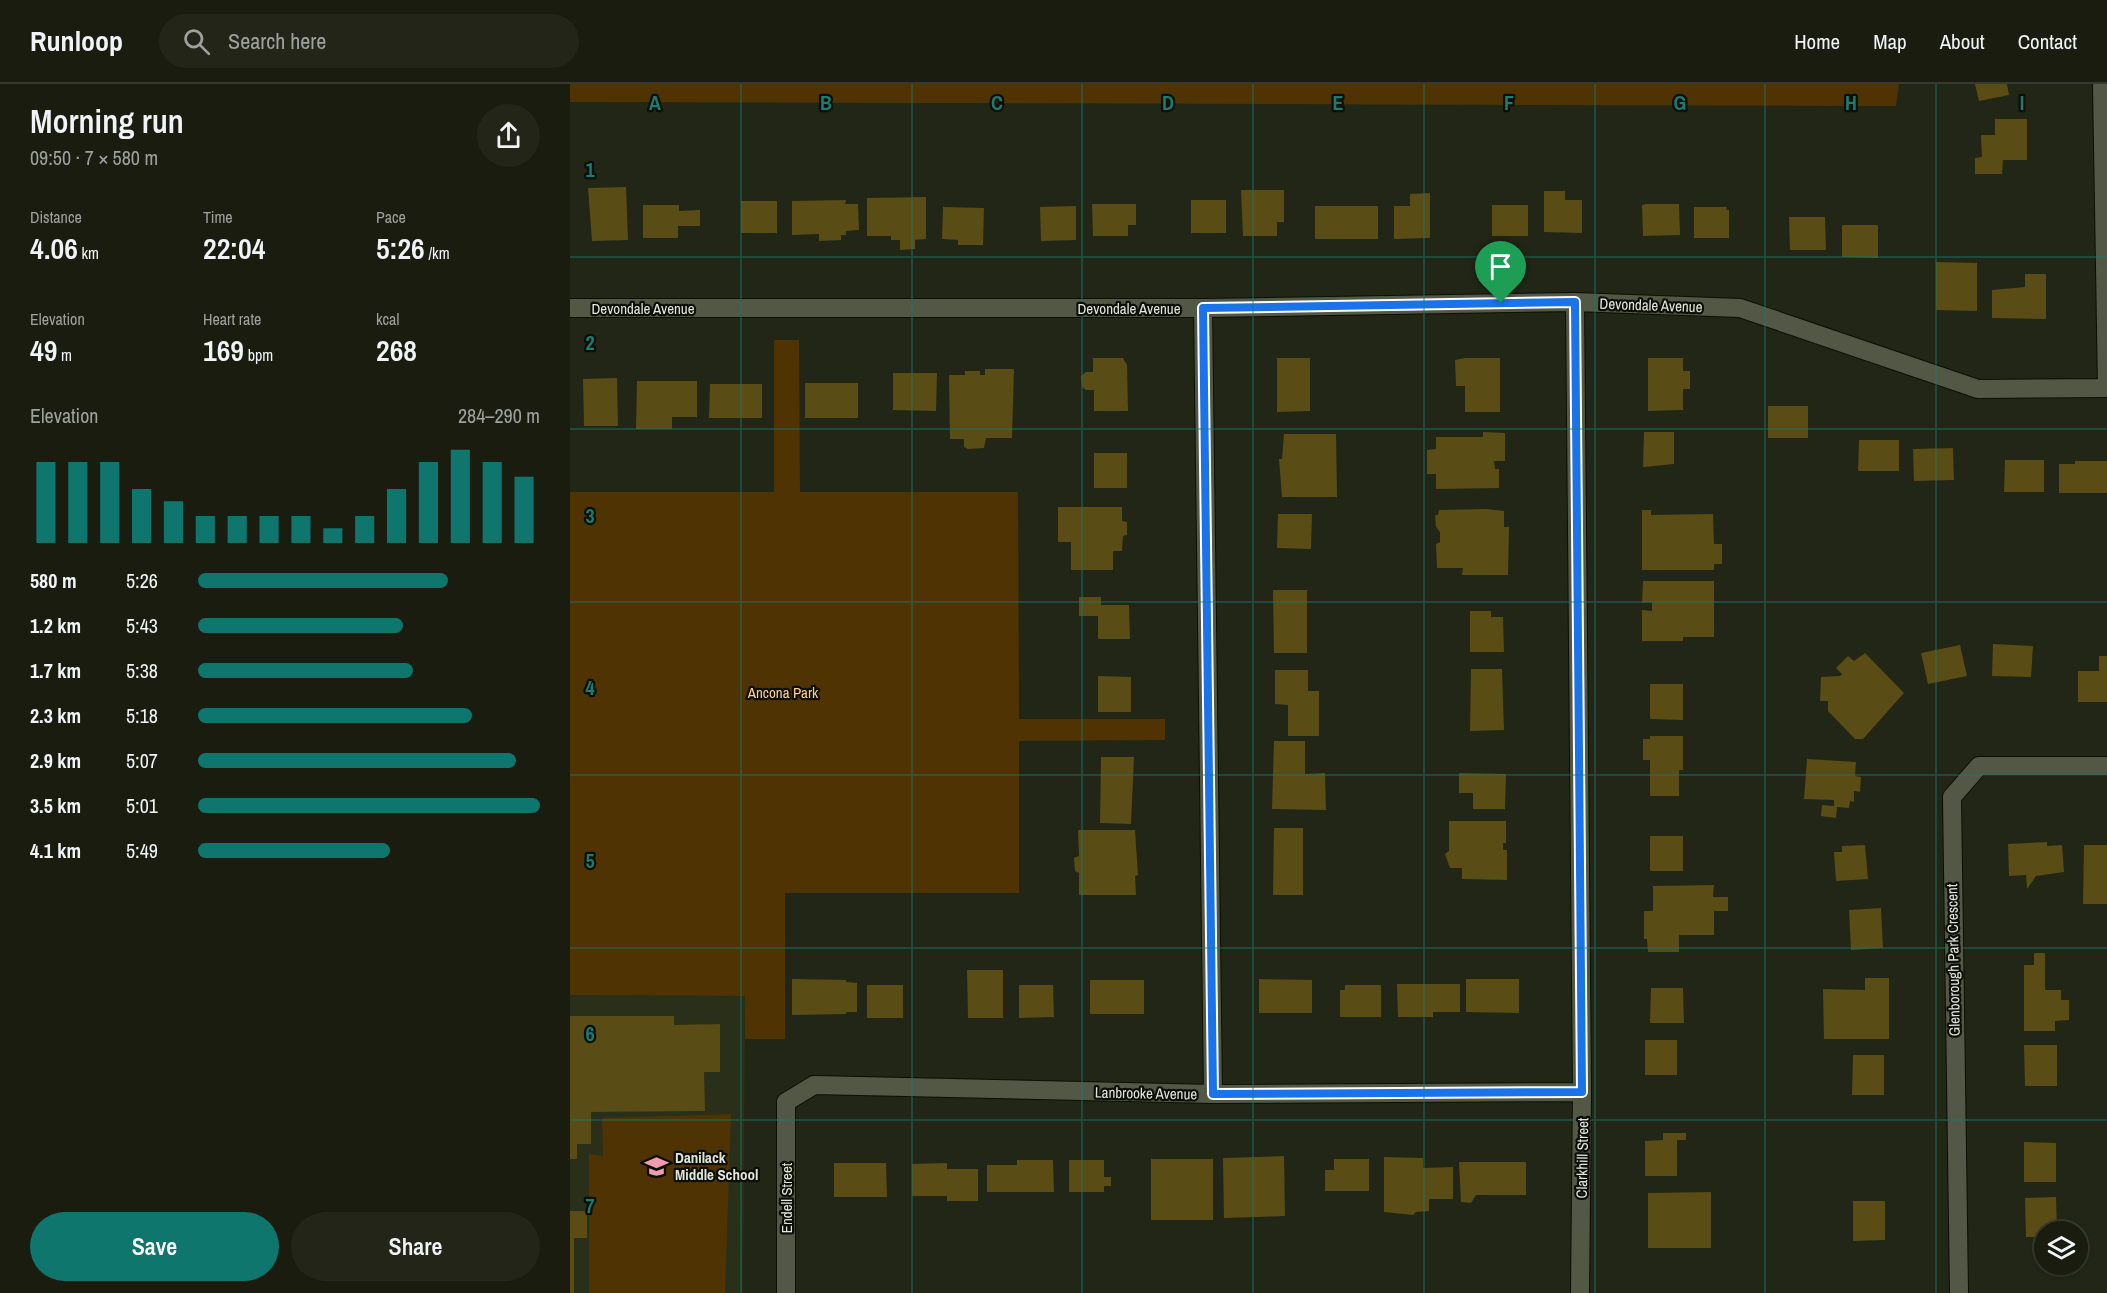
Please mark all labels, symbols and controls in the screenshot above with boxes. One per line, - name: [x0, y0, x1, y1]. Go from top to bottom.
- search box: [159, 14, 579, 68]
- text: Runloop: [30, 22, 123, 60]
- icon: search: [180, 25, 213, 58]
- text: Search here: [228, 26, 326, 56]
- text: Home: [1794, 27, 1840, 56]
- text: Map: [1873, 27, 1907, 56]
- text: About: [1940, 27, 1985, 56]
- text: Contact: [2018, 27, 2077, 56]
- text: A: [649, 89, 661, 116]
- text: B: [820, 89, 832, 116]
- text: C: [991, 89, 1003, 116]
- text: D: [1162, 89, 1174, 116]
- text: E: [1333, 89, 1344, 116]
- text: F: [1504, 89, 1514, 116]
- text: G: [1674, 89, 1686, 116]
- text: H: [1845, 89, 1857, 116]
- text: I: [2020, 89, 2024, 116]
- text: Morning run: [30, 99, 184, 143]
- button: share: [477, 104, 540, 167]
- text: 09:50 · 7 × 580 m: [30, 144, 158, 171]
- text: 1: [585, 156, 595, 183]
- text: Distance: [30, 206, 82, 228]
- text: Time: [203, 206, 233, 228]
- text: Pace: [376, 206, 406, 228]
- text: 4.06: [30, 228, 78, 268]
- text: 22:04: [203, 228, 265, 268]
- text: 5:26: [376, 228, 425, 268]
- pin: [1475, 241, 1526, 303]
- text: km: [78, 242, 99, 264]
- text: /km: [425, 242, 450, 264]
- icon: arrive: [1484, 250, 1517, 283]
- street label: Devondale Avenue: [1599, 293, 1703, 317]
- street label: Devondale Avenue: [591, 298, 695, 319]
- street label: Devondale Avenue: [1077, 298, 1181, 319]
- text: Elevation: [30, 308, 85, 330]
- text: Heart rate: [203, 308, 261, 330]
- text: kcal: [376, 308, 399, 330]
- text: 2: [585, 329, 595, 356]
- text: 49: [30, 330, 57, 370]
- text: 169: [203, 330, 244, 370]
- text: 268: [376, 330, 417, 370]
- text: m: [57, 344, 72, 366]
- text: bpm: [244, 344, 273, 366]
- text: Elevation: [30, 402, 98, 429]
- text: 284–290 m: [458, 402, 540, 429]
- text: 3: [585, 502, 595, 529]
- text: 580 m: [30, 567, 77, 594]
- text: 5:26: [126, 567, 158, 594]
- text: 1.2 km: [30, 612, 81, 639]
- text: 5:43: [126, 612, 158, 639]
- text: 1.7 km: [30, 657, 81, 684]
- text: 5:38: [126, 657, 158, 684]
- text: 4: [585, 674, 595, 701]
- park label: Ancona Park: [747, 682, 819, 703]
- text: 2.3 km: [30, 702, 81, 729]
- text: 5:18: [126, 702, 158, 729]
- text: 2.9 km: [30, 747, 81, 774]
- text: 5:07: [126, 747, 158, 774]
- text: 3.5 km: [30, 792, 81, 819]
- text: 5:01: [126, 792, 158, 819]
- text: 4.1 km: [30, 837, 81, 864]
- text: 5:49: [126, 837, 158, 864]
- text: 5: [585, 847, 595, 874]
- street label: Glenborough Park Crescent: [1941, 883, 1965, 1036]
- text: 6: [585, 1020, 595, 1047]
- street label: Lanbrooke Avenue: [1095, 1082, 1198, 1104]
- street label: Clarkhill Street: [1571, 1117, 1593, 1199]
- place label: Danilack Middle School: [675, 1147, 758, 1185]
- school or university icon: Danilack Middle School: [644, 1153, 670, 1179]
- street label: Endell Street: [776, 1162, 797, 1233]
- text: 7: [585, 1192, 595, 1219]
- button: Save: [30, 1212, 279, 1281]
- button: Share: [291, 1212, 540, 1281]
- map controls: [2034, 1221, 2088, 1275]
- button: layers: [2034, 1221, 2088, 1275]

